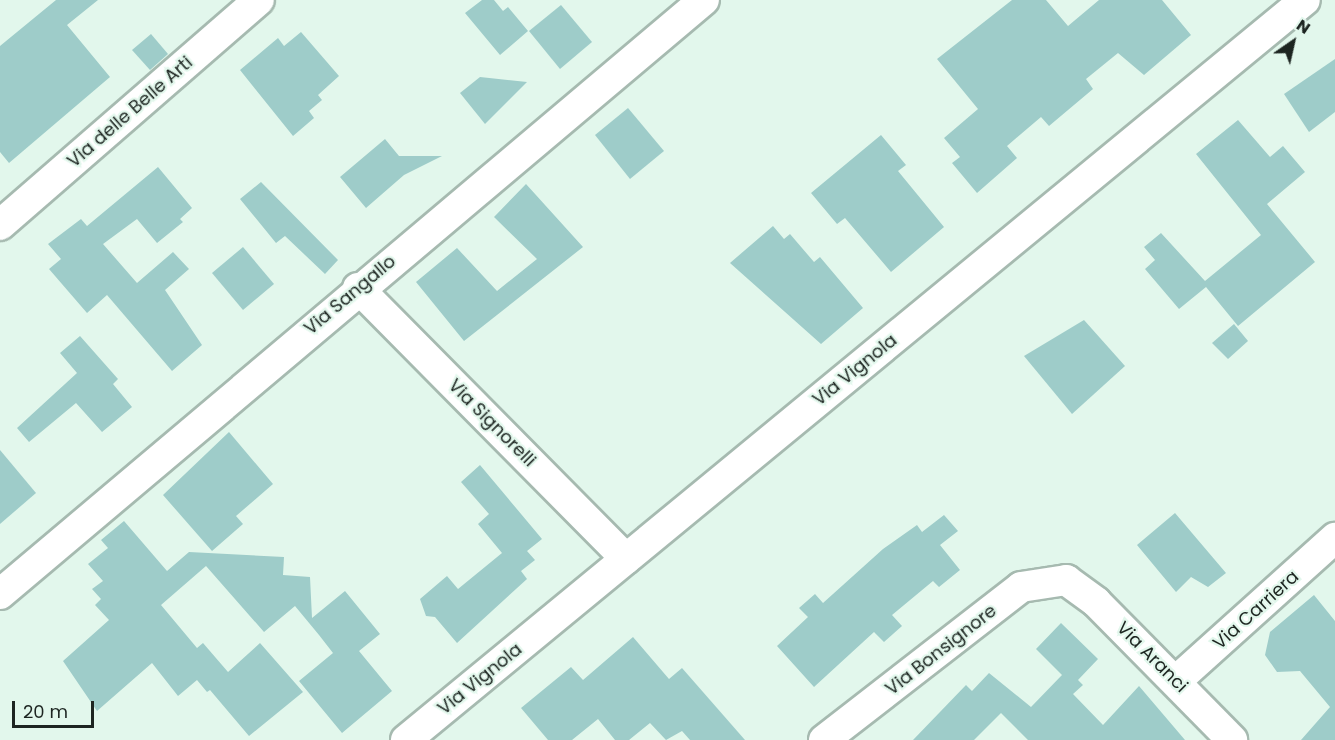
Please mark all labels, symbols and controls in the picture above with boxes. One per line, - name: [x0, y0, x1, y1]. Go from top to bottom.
- north arrow: [1263, 12, 1323, 72]
- text: N: [1292, 14, 1315, 40]
- street label: Via delle Belle Arti: [63, 52, 197, 172]
- street label: Via Sangallo: [300, 251, 400, 339]
- street label: Via Vignola: [809, 330, 901, 410]
- street label: Via Signorelli: [444, 375, 540, 471]
- street label: Via Carriera: [1209, 566, 1303, 654]
- street label: Via Bonsignore: [881, 600, 1001, 700]
- street label: Via Aranci: [1112, 617, 1192, 697]
- street label: Via Vignola: [434, 639, 526, 719]
- scale bar: [15, 689, 98, 727]
- text: 20 m: [23, 699, 68, 724]

